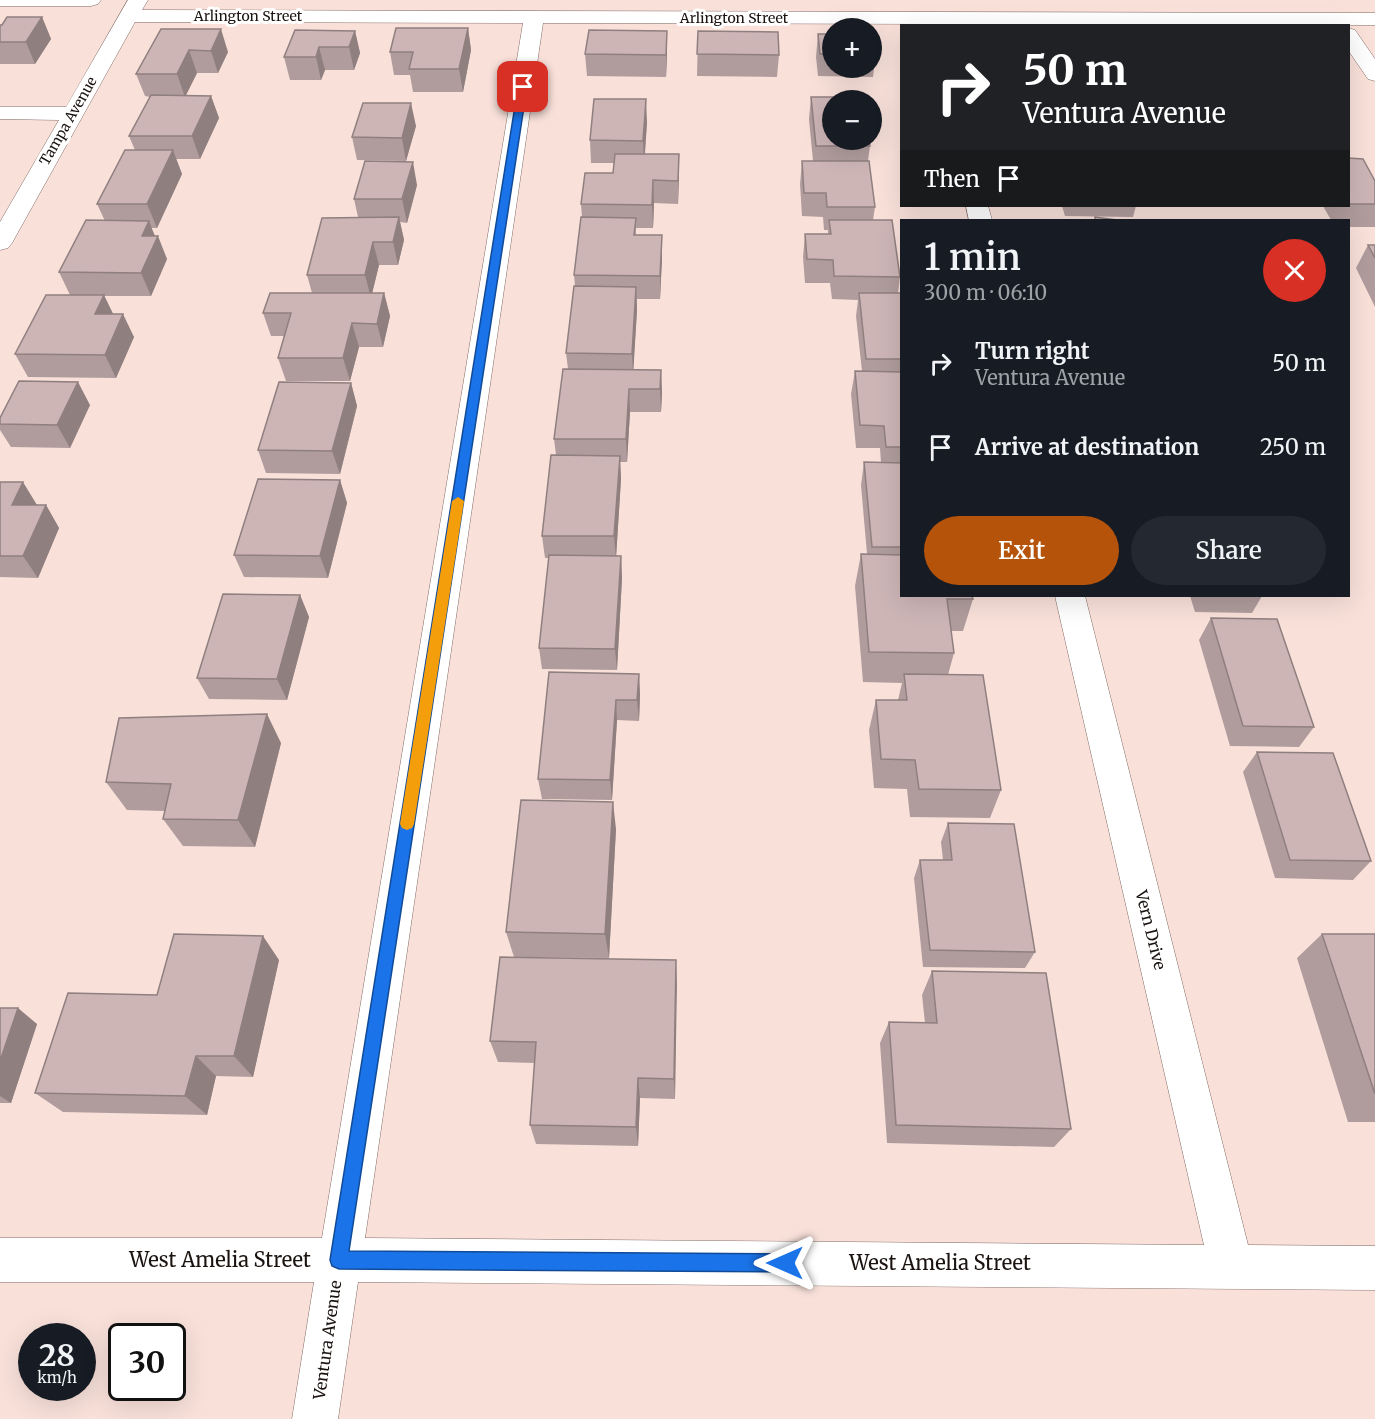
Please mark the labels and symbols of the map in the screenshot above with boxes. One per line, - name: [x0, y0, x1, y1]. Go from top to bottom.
- street label: Arlington Street: [193, 7, 303, 25]
- street label: Arlington Street: [679, 9, 789, 27]
- pin: [497, 61, 548, 112]
- street label: Tampa Avenue: [35, 73, 101, 169]
- street label: Vern Drive: [1131, 887, 1171, 972]
- position arrow: [753, 1231, 817, 1295]
- street label: West Amelia Street: [128, 1247, 311, 1272]
- street label: West Amelia Street: [848, 1250, 1031, 1275]
- street label: Ventura Avenue: [309, 1279, 345, 1402]
- speed limit sign: 30: [108, 1323, 186, 1401]

